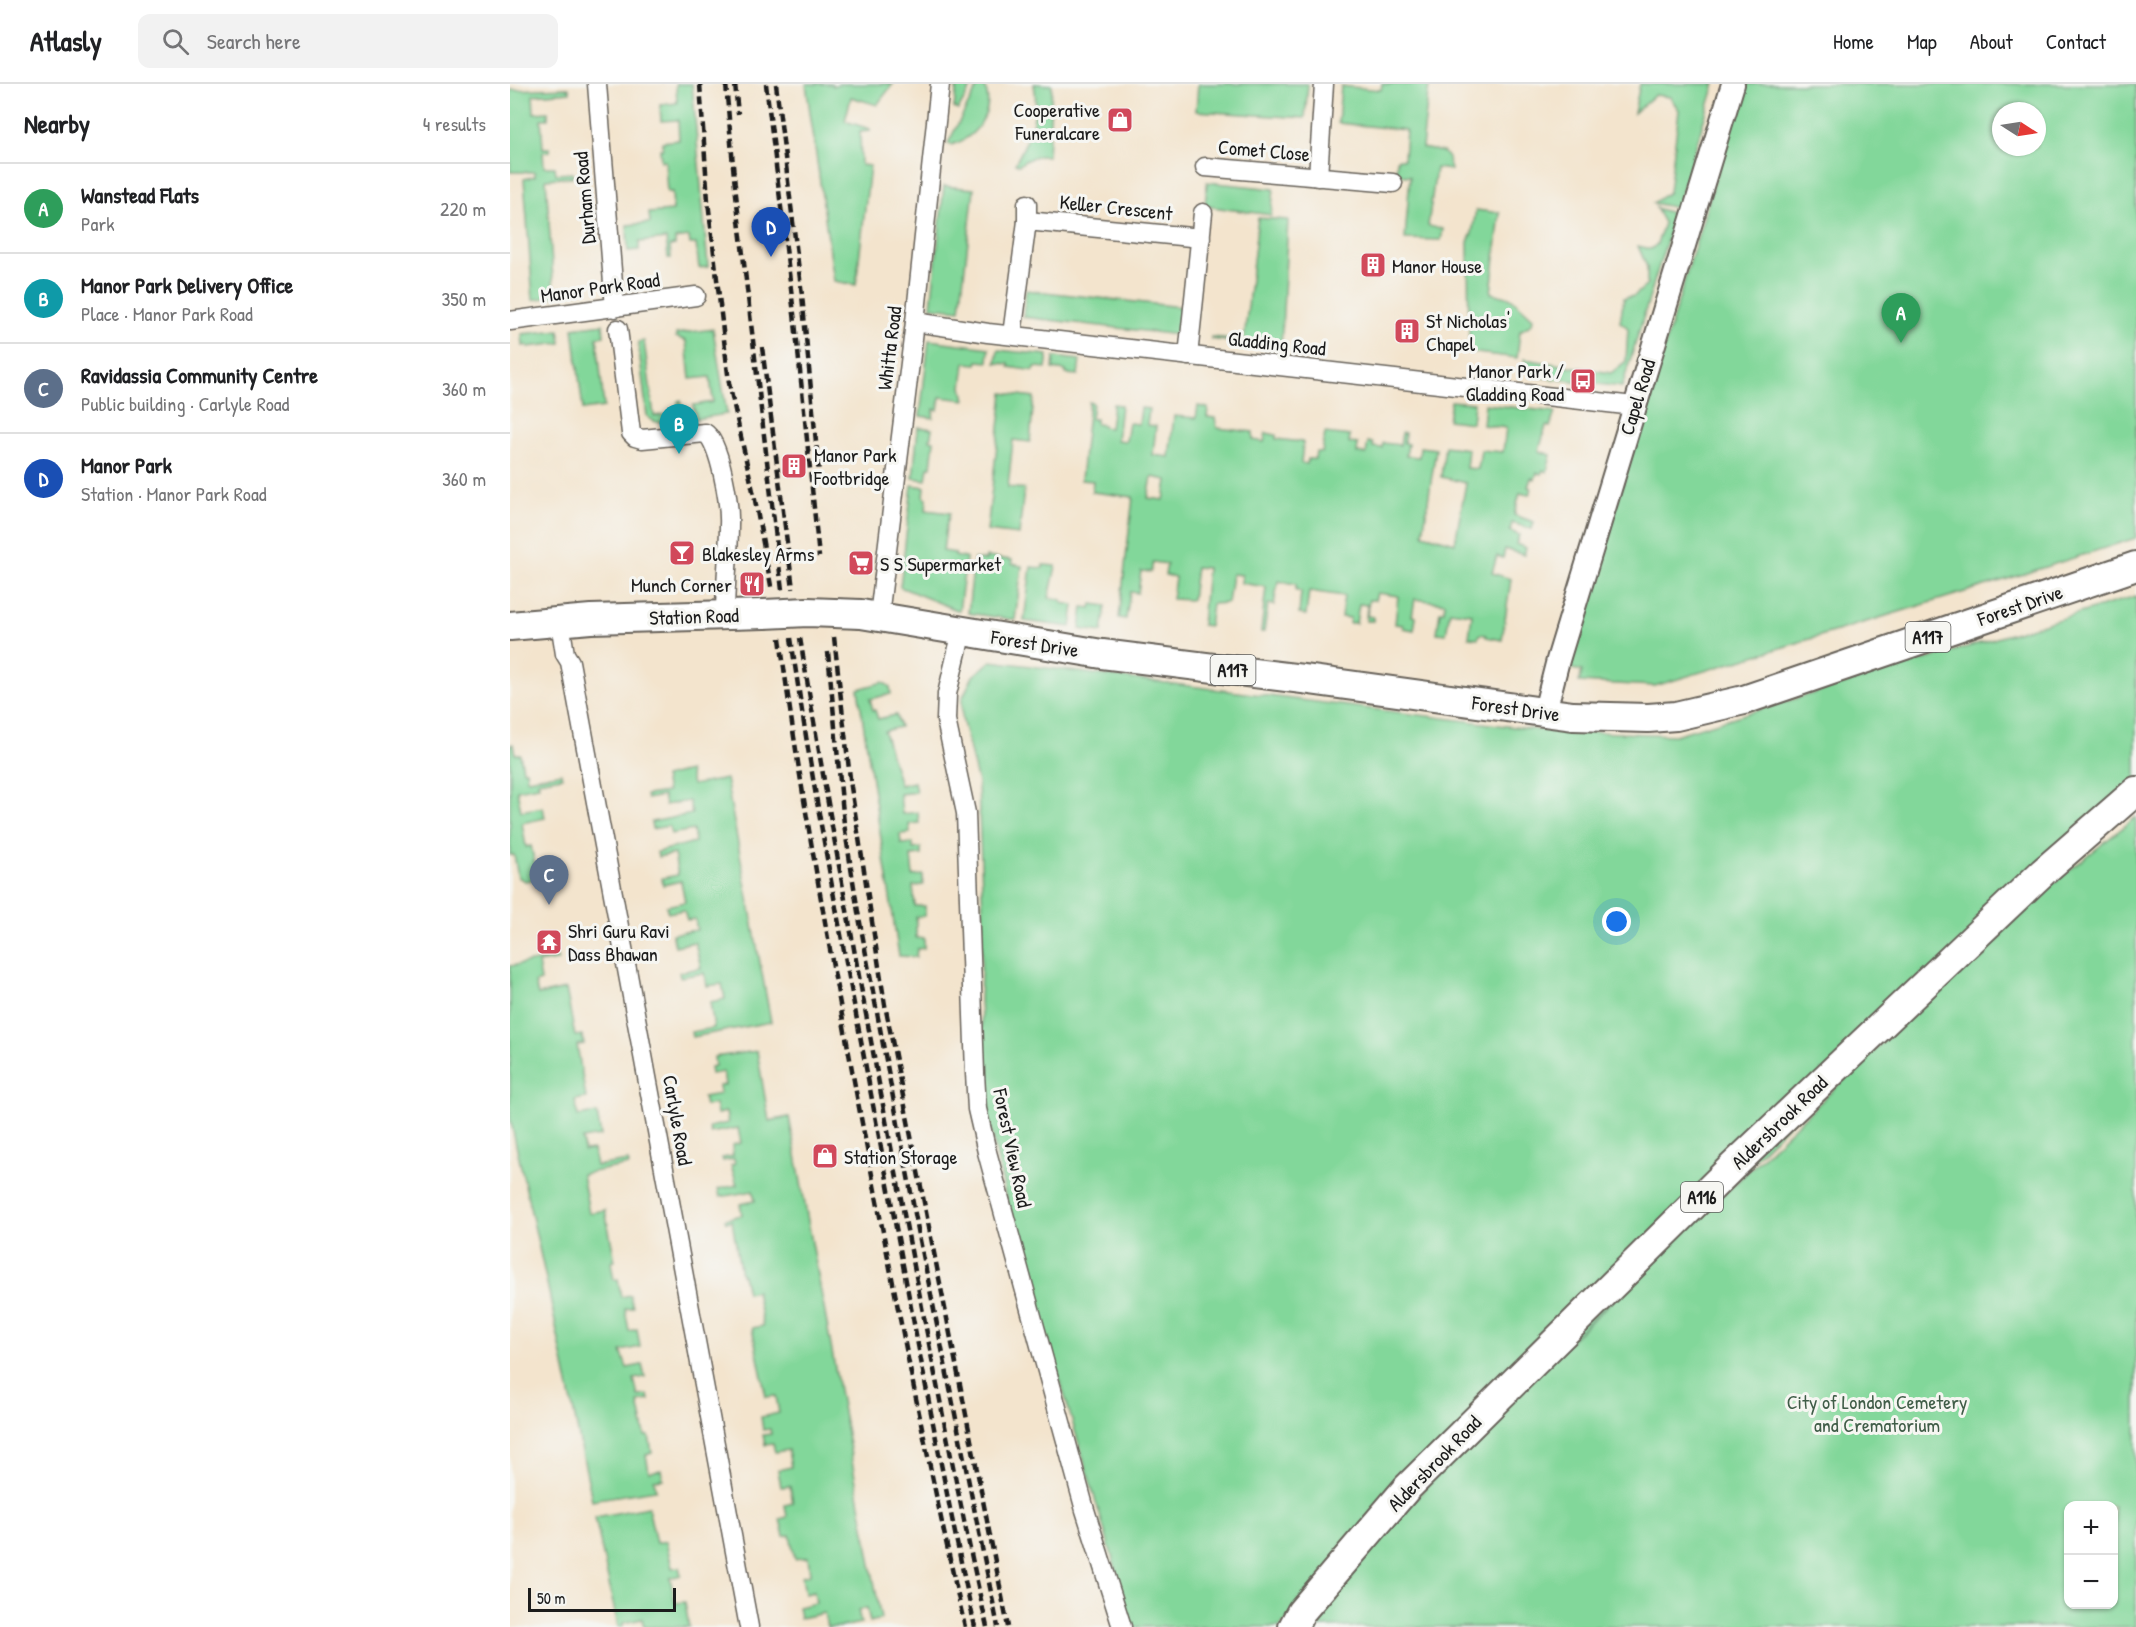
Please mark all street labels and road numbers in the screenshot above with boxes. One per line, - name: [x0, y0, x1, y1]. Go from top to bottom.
- street label: Comet Close: [1217, 133, 1311, 167]
- street label: Durham Road: [567, 151, 601, 245]
- street label: Keller Crescent: [1058, 188, 1175, 226]
- street label: Manor Park Road: [539, 265, 661, 309]
- street label: Whitta Road: [870, 304, 908, 391]
- street label: Gladding Road: [1227, 324, 1327, 362]
- street label: Capel Road: [1613, 356, 1661, 438]
- street label: Forest Drive: [1973, 578, 2066, 632]
- street label: Station Road: [649, 601, 740, 631]
- road number: A117: [1906, 622, 1950, 652]
- street label: Forest Drive: [988, 623, 1081, 663]
- road number: A117: [1210, 655, 1256, 685]
- street label: Forest Drive: [1470, 688, 1562, 728]
- street label: Aldersbrook Road: [1725, 1069, 1833, 1175]
- street label: Carlyle Road: [657, 1073, 699, 1167]
- street label: Forest View Road: [987, 1085, 1039, 1210]
- road number: A116: [1681, 1182, 1723, 1212]
- street label: Aldersbrook Road: [1381, 1409, 1487, 1517]

